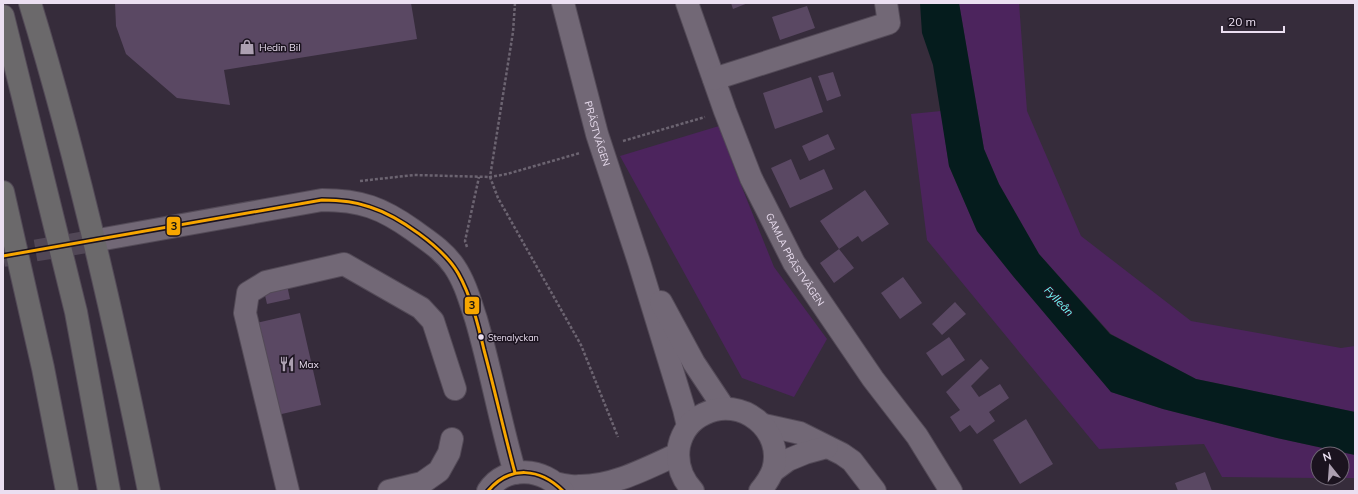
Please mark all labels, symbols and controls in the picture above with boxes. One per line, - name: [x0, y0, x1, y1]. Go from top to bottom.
- scale bar: [1222, 8, 1284, 34]
- text: 20 m: [1228, 14, 1256, 29]
- shop icon: Hedin Bil: [238, 38, 256, 56]
- place label: Hedin Bil: [259, 41, 301, 54]
- street label: PRÄSTVÄGEN: [582, 100, 613, 168]
- street label: GAMLA PRÄSTVÄGEN: [763, 211, 827, 308]
- line badge: 3: [166, 216, 181, 236]
- text: 3: [171, 219, 178, 233]
- water label: Fylleån: [1041, 283, 1077, 319]
- line badge: 3: [464, 296, 480, 315]
- text: 3: [469, 298, 476, 312]
- marker: Stenalyckan: [476, 332, 486, 342]
- place label: Stenalyckan: [488, 332, 539, 344]
- restaurant icon: Max: [278, 355, 296, 373]
- place label: Max: [299, 358, 320, 371]
- north arrow: [1310, 446, 1350, 486]
- text: N: [1321, 449, 1333, 464]

